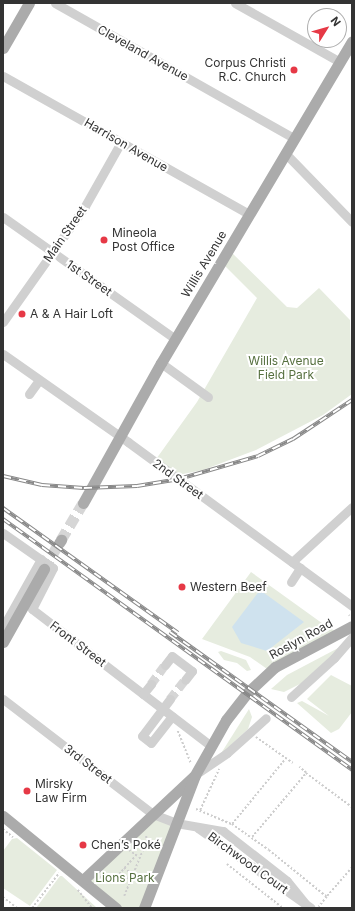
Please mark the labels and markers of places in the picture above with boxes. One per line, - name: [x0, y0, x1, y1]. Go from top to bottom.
- place label: Corpus Christi R.C. Church: [205, 56, 286, 84]
- marker: Corpus Christi R.C. Church: [289, 65, 299, 75]
- place label: Mineola Post Office: [112, 226, 175, 254]
- marker: Mineola Post Office: [99, 235, 109, 245]
- place label: A & A Hair Loft: [30, 307, 113, 321]
- marker: A & A Hair Loft: [17, 309, 27, 319]
- place label: Western Beef: [190, 580, 267, 594]
- marker: Western Beef: [177, 582, 187, 592]
- place label: Mirsky Law Firm: [35, 777, 87, 805]
- marker: Mirsky Law Firm: [22, 786, 32, 796]
- place label: Chen’s Poké: [91, 838, 161, 852]
- marker: Chen’s Poké: [78, 840, 88, 850]

